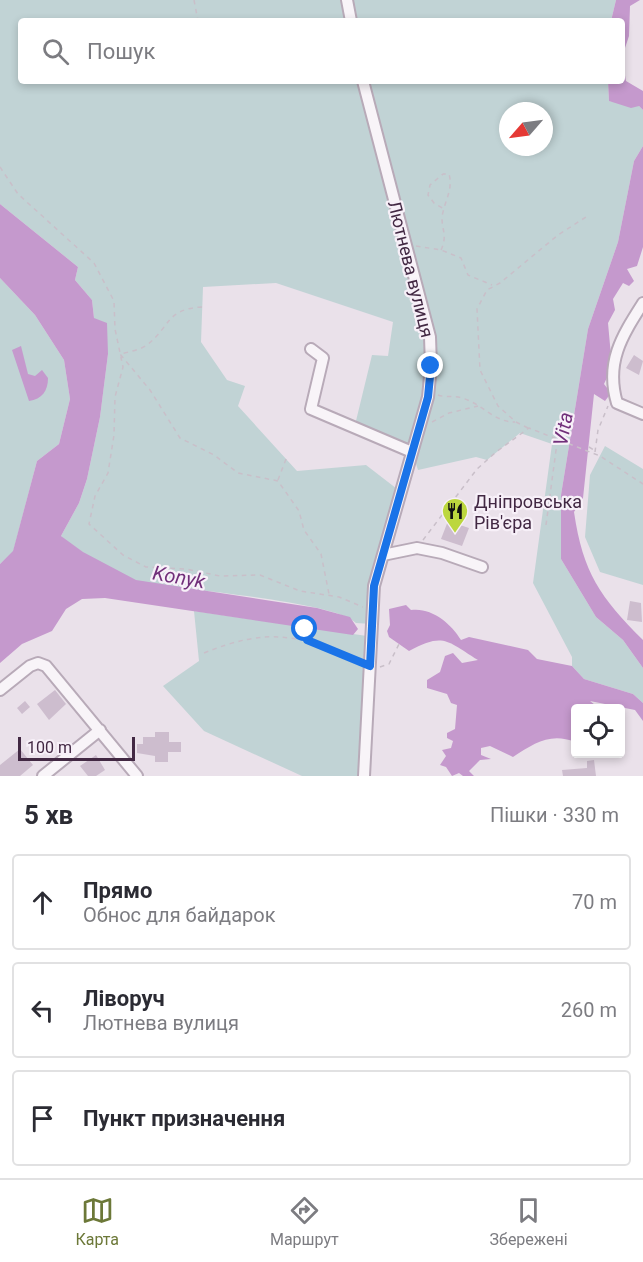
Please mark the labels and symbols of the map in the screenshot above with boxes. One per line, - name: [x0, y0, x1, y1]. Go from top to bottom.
- north arrow: [499, 102, 553, 156]
- street label: Лютнева вулиця: [384, 198, 438, 340]
- route end: [417, 352, 443, 378]
- water label: Vita: [548, 410, 578, 448]
- place label: Дніпровська Рів'єра: [474, 491, 582, 533]
- restaurant icon: Дніпровська Рів'єра: [440, 496, 470, 534]
- water label: Konyk: [151, 561, 208, 594]
- route start: [291, 615, 317, 641]
- scale bar: [18, 734, 135, 762]

